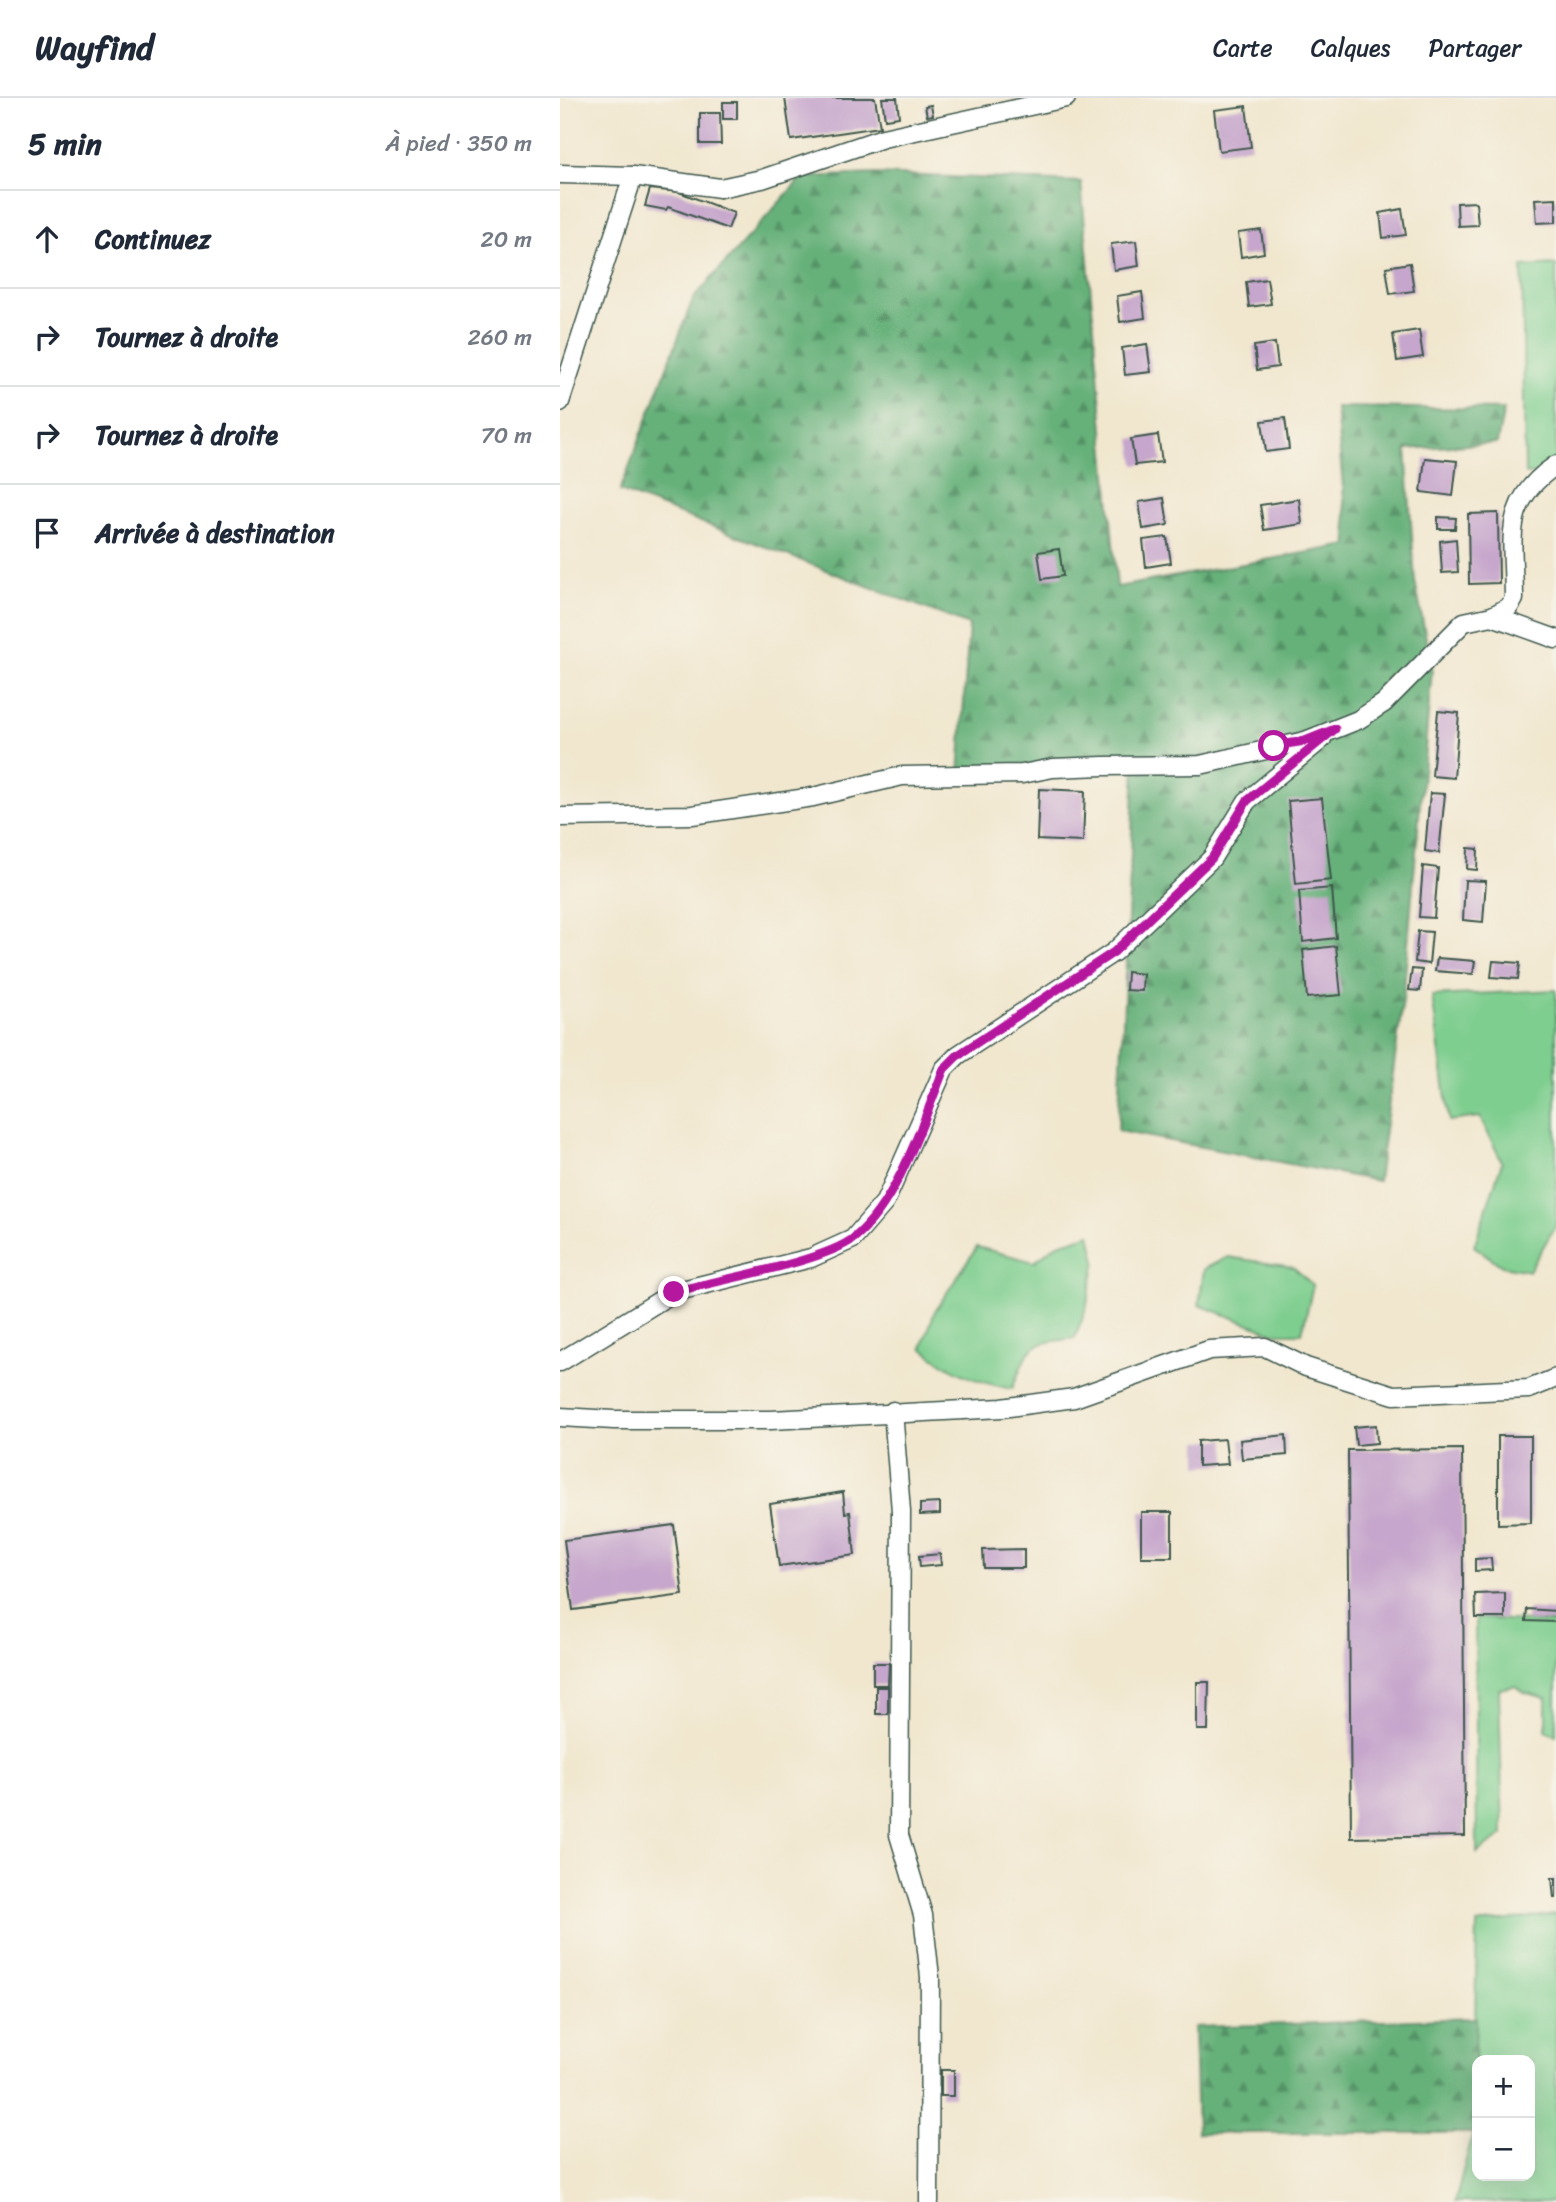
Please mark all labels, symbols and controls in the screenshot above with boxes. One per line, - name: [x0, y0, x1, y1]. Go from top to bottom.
- text: Wayfind: [35, 19, 154, 77]
- text: Carte: [1213, 27, 1273, 69]
- text: Calques: [1311, 27, 1390, 69]
- text: Partager: [1428, 27, 1521, 69]
- text: 5 min: [28, 117, 102, 171]
- text: À pied · 350 m: [386, 123, 532, 164]
- text: Continuez: [95, 216, 211, 262]
- text: 20 m: [481, 219, 532, 260]
- icon: ahead: [28, 220, 66, 258]
- text: Tournez à droite: [95, 314, 278, 360]
- text: 260 m: [467, 317, 532, 358]
- icon: right: [28, 318, 66, 356]
- text: Tournez à droite: [95, 412, 278, 458]
- text: 70 m: [481, 415, 532, 456]
- icon: right: [28, 416, 66, 454]
- text: Arrivée à destination: [95, 510, 335, 556]
- icon: arrive: [28, 514, 66, 552]
- route start: [1258, 730, 1289, 761]
- route end: [658, 1276, 689, 1307]
- map controls: [1472, 2055, 1535, 2181]
- button: +: [1472, 2055, 1535, 2118]
- button: −: [1472, 2118, 1535, 2181]

